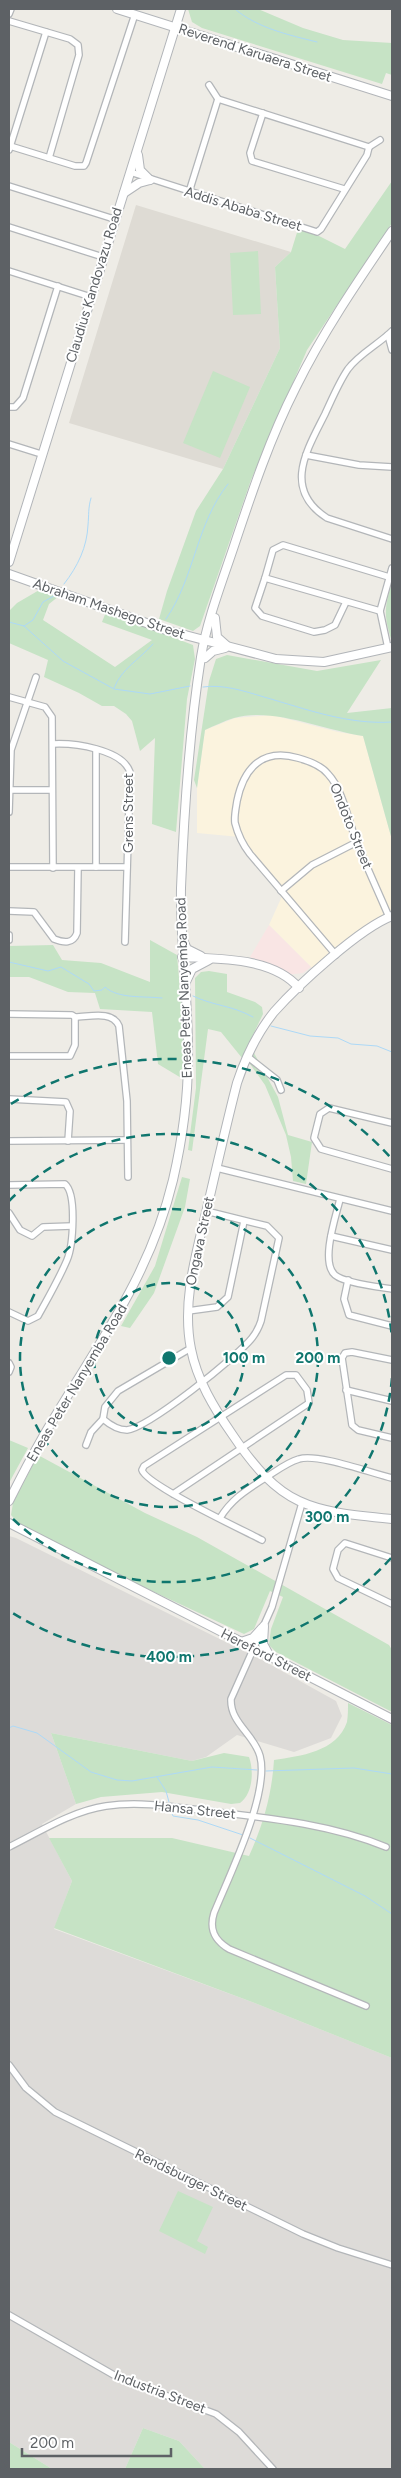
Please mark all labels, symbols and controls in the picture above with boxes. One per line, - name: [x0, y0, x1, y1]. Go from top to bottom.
- street label: Reverend Karuaera Street: [176, 20, 334, 86]
- street label: Addis Ababa Street: [182, 183, 304, 235]
- street label: Claudius Kandovazu Road: [62, 205, 126, 365]
- street label: Abraham Mashego Street: [31, 575, 187, 643]
- street label: Grens Street: [120, 773, 137, 853]
- street label: Ondoto Street: [326, 781, 376, 871]
- street label: Eneas Peter Nanyemba Road: [172, 897, 196, 1079]
- street label: Ongava Street: [182, 1195, 218, 1287]
- street label: Eneas Peter Nanyemba Road: [23, 1301, 131, 1465]
- centre of rings: [160, 1349, 178, 1367]
- text: 100 m: [223, 1349, 265, 1367]
- text: 200 m: [296, 1349, 340, 1367]
- text: 300 m: [305, 1508, 349, 1526]
- street label: Hereford Street: [218, 1625, 314, 1685]
- text: 400 m: [146, 1648, 192, 1666]
- street label: Hansa Street: [153, 1797, 237, 1823]
- street label: Rendsburger Street: [132, 2145, 250, 2215]
- street label: Industria Street: [112, 2367, 208, 2417]
- scale bar: [22, 2426, 171, 2458]
- text: 200 m: [30, 2434, 74, 2452]

